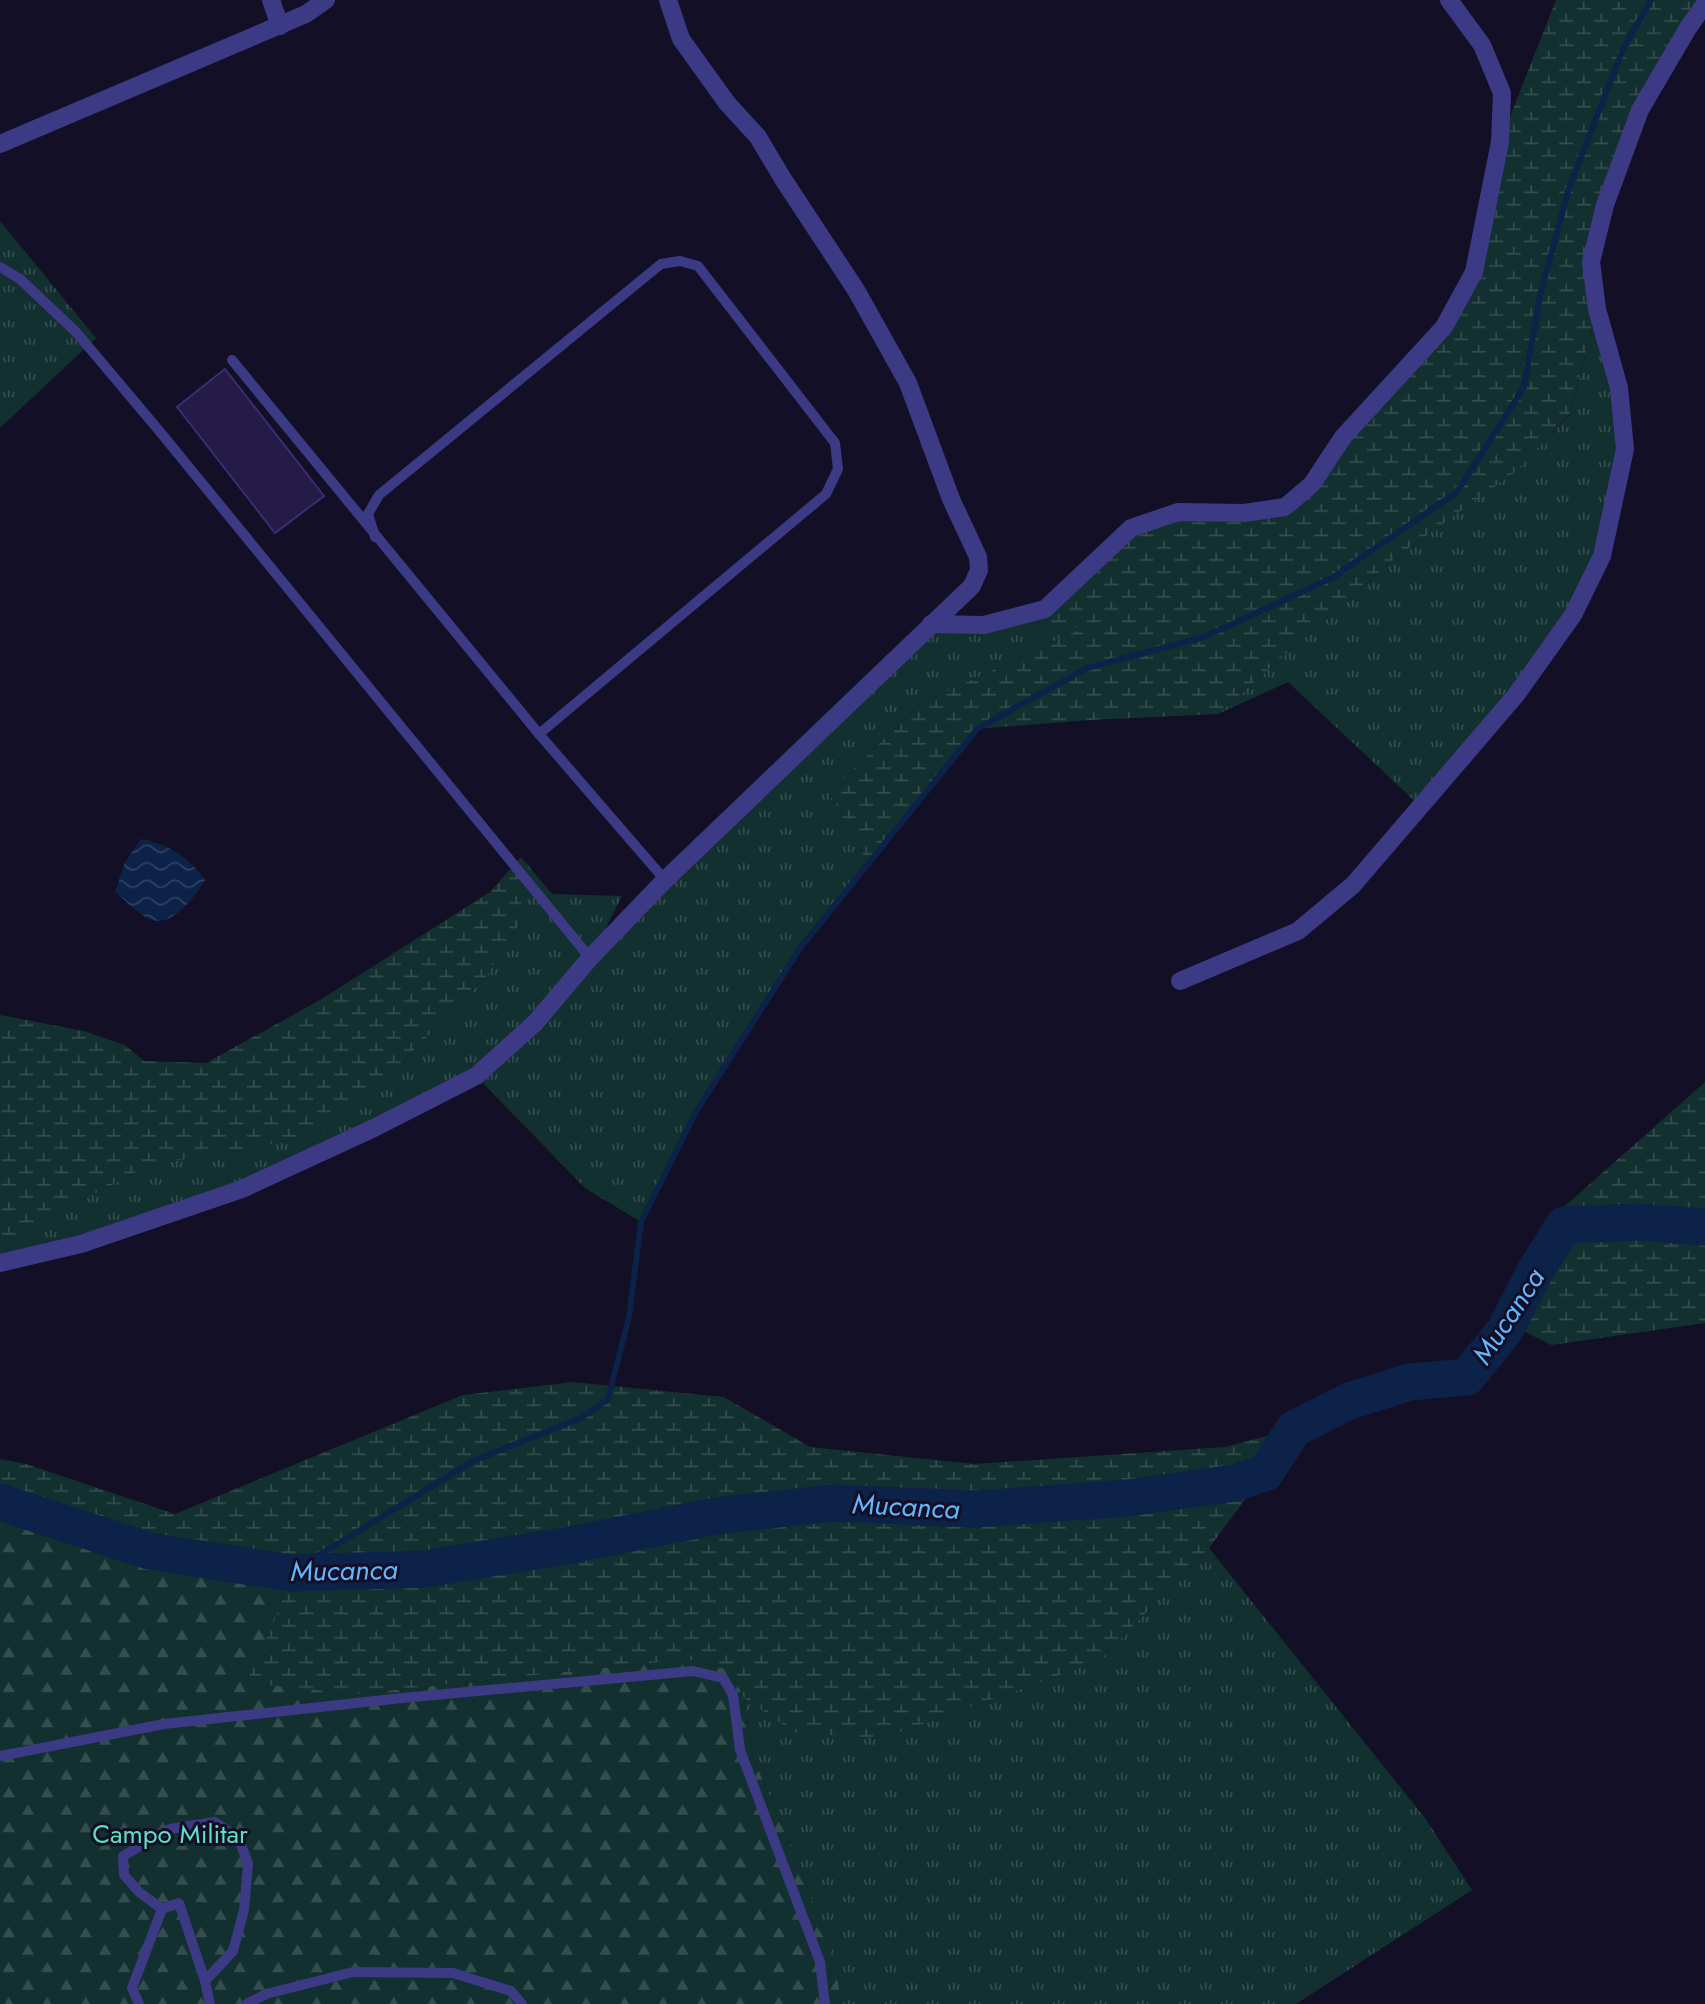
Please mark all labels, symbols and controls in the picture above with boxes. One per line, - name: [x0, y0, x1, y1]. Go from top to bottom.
- water label: Mucanca: [1462, 1260, 1555, 1373]
- water label: Mucanca: [851, 1483, 961, 1530]
- water label: Mucanca: [290, 1549, 399, 1592]
- park label: Campo Militar: [92, 1815, 248, 1853]

